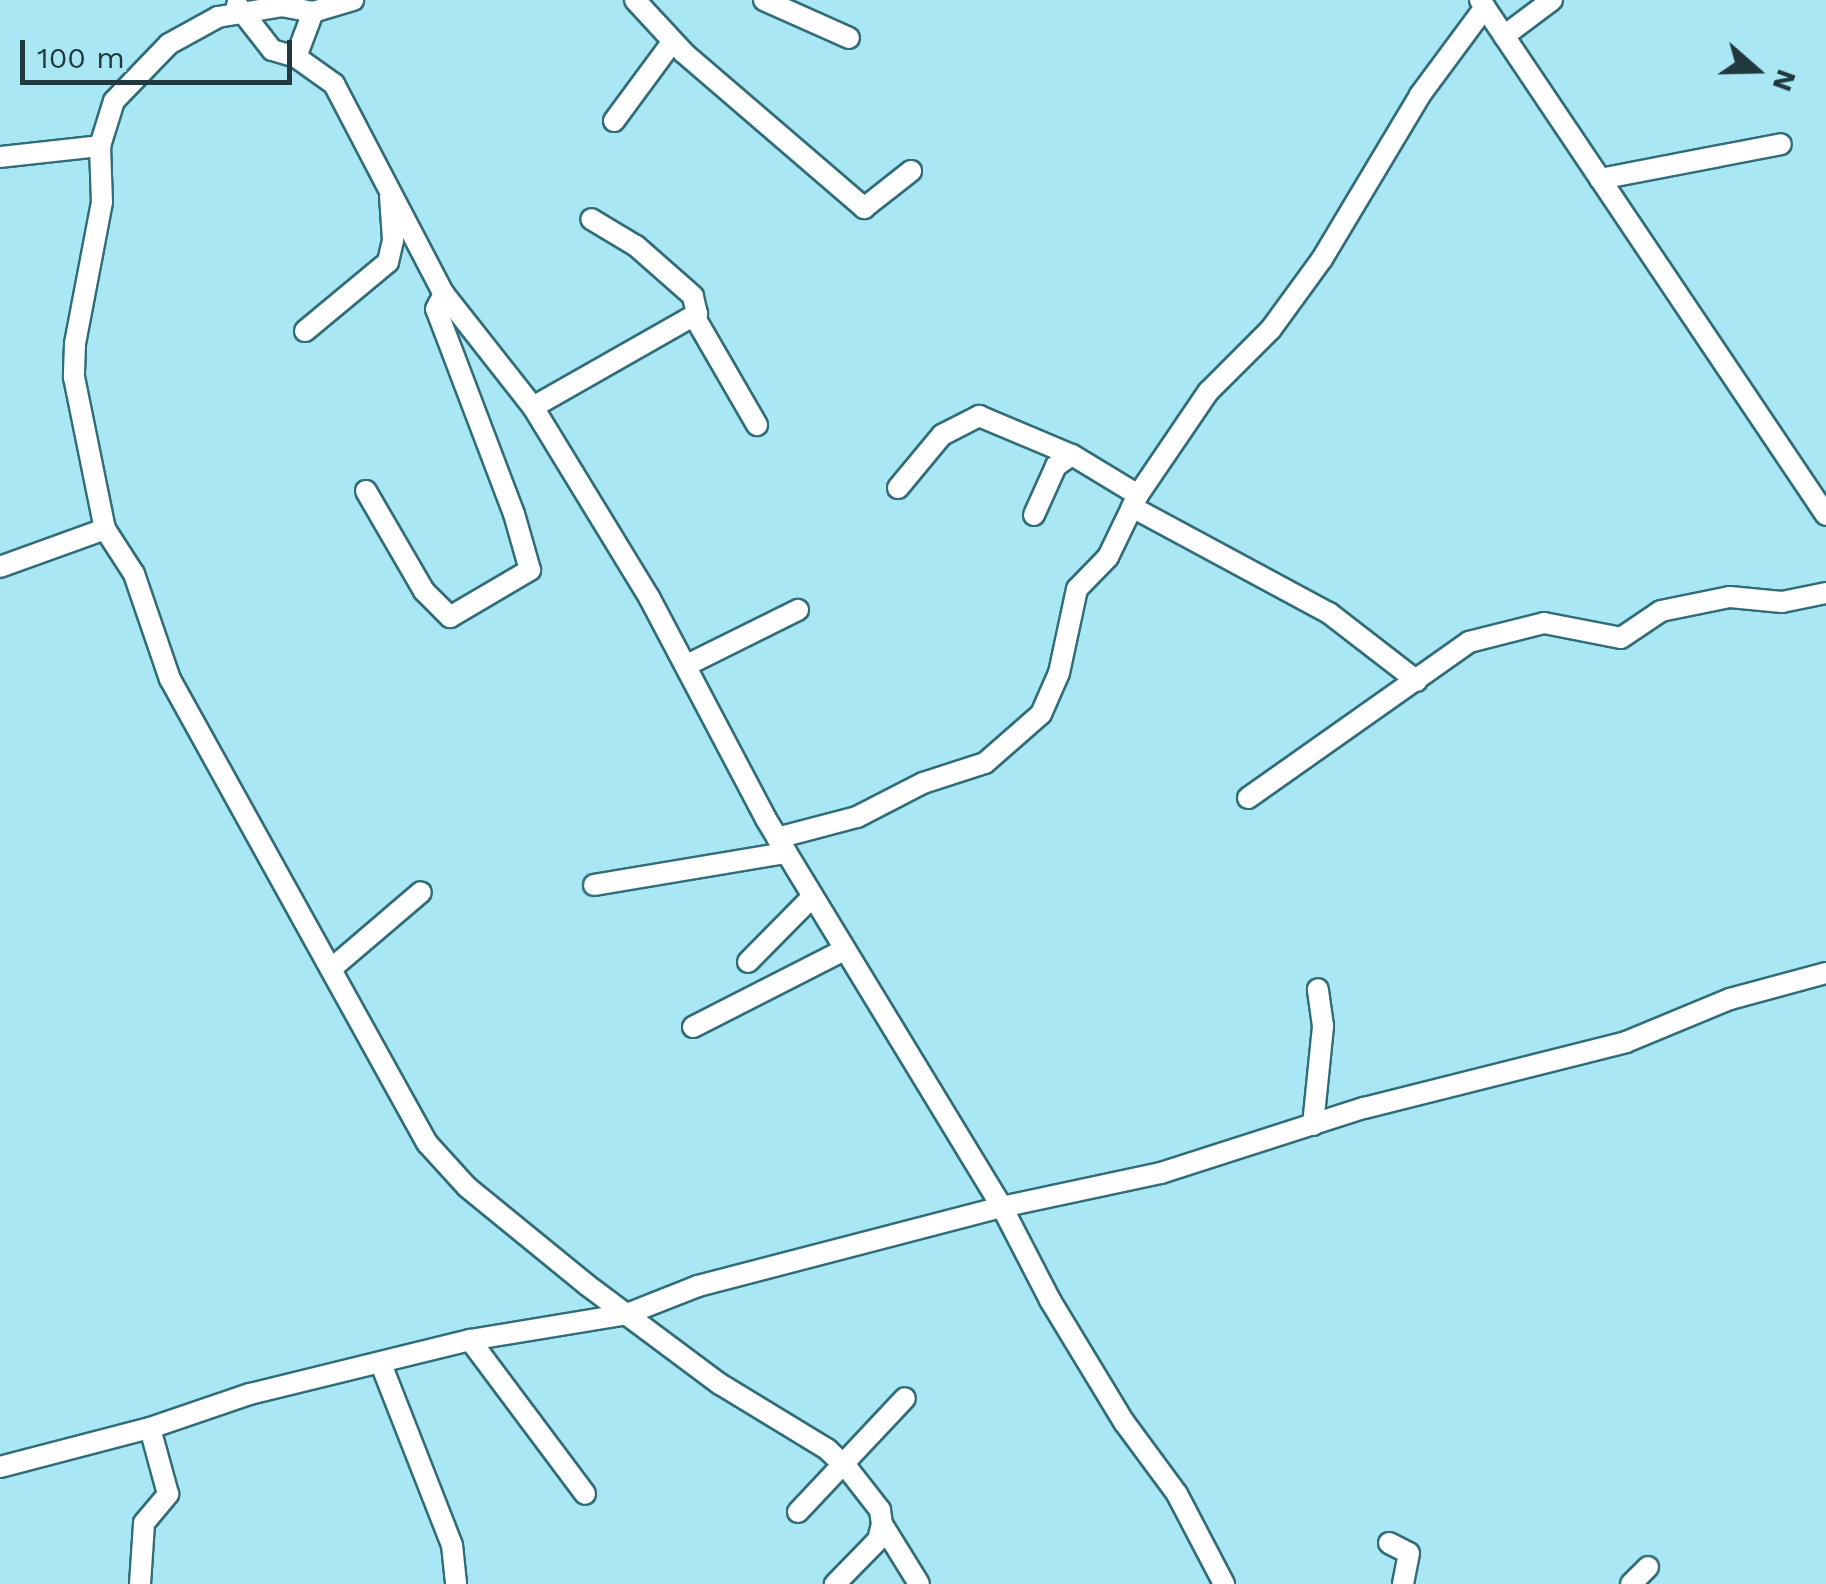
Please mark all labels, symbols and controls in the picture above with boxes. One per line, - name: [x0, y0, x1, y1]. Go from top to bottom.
- scale bar: [25, 20, 298, 82]
- north arrow: [1706, 20, 1806, 120]
- text: 100 m: [37, 40, 125, 75]
- text: N: [1766, 65, 1804, 96]

